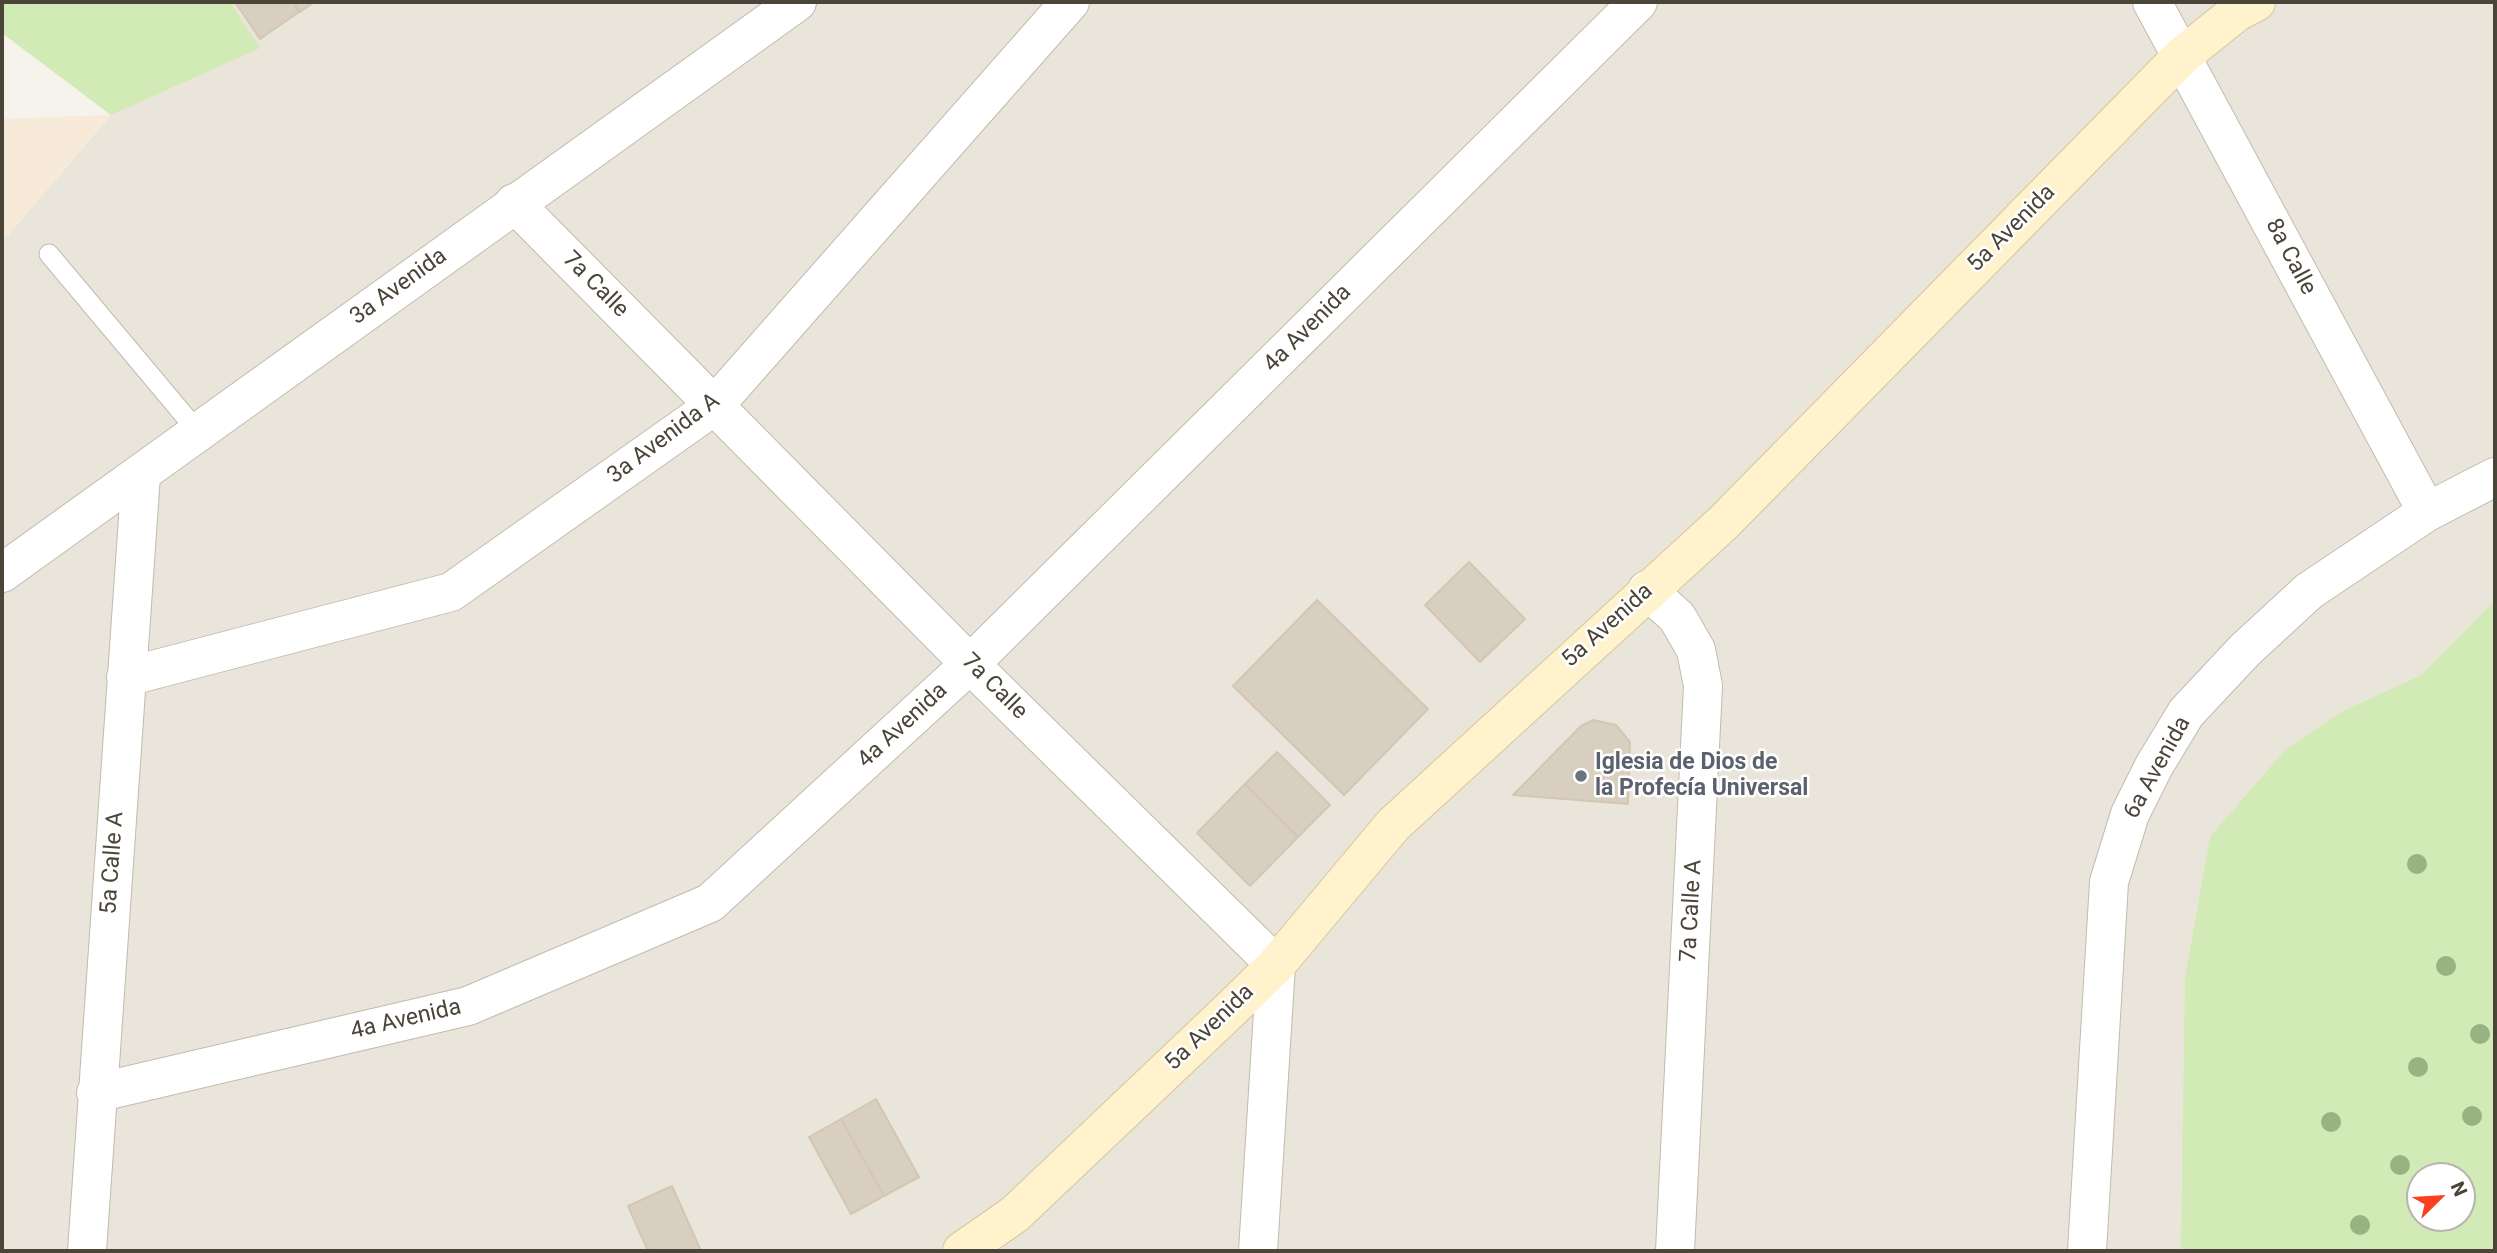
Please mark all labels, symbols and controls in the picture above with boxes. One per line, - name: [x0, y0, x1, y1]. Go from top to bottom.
- street label: 5a Avenida: [1962, 179, 2062, 279]
- street label: 8a Calle: [2259, 214, 2321, 300]
- street label: 3a Avenida: [345, 243, 453, 331]
- street label: 7a Calle: [556, 246, 634, 324]
- street label: 4a Avenida: [1258, 279, 1358, 379]
- street label: 3a Avenida A: [602, 388, 726, 490]
- street label: 5a Avenida: [1557, 578, 1659, 674]
- street label: 7a Calle: [955, 648, 1033, 726]
- street label: 4a Avenida: [852, 678, 954, 774]
- street label: 6a Avenida: [2119, 712, 2197, 824]
- place label: Iglesia de Dios de la Profecía Universal: [1595, 749, 1808, 803]
- marker: Iglesia de Dios de la Profecía Universal: [1573, 768, 1589, 784]
- street label: 5a Calle A: [96, 811, 130, 915]
- street label: 7a Calle A: [1676, 859, 1708, 963]
- street label: 5a Avenida: [1160, 979, 1260, 1077]
- street label: 4a Avenida: [348, 994, 464, 1046]
- north arrow: [2406, 1162, 2476, 1232]
- text: N: [2446, 1178, 2472, 1200]

